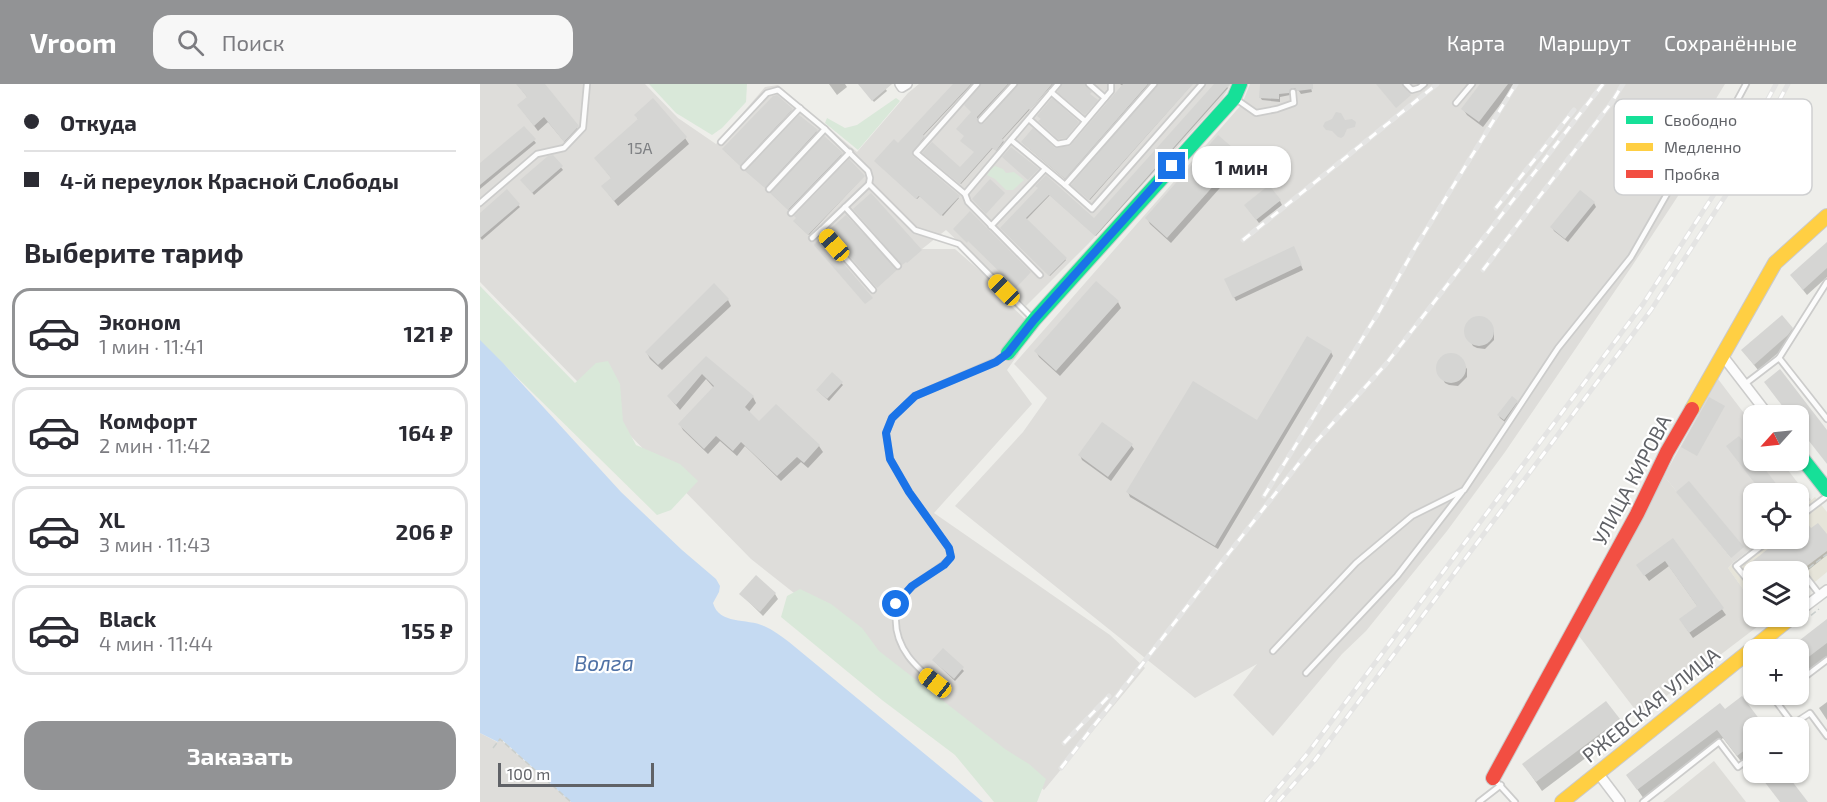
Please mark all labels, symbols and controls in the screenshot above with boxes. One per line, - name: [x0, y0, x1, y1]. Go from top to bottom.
- search box: [153, 15, 573, 69]
- text: Vroom: [30, 25, 117, 59]
- icon: search: [174, 26, 207, 59]
- text: Поиск: [222, 29, 285, 55]
- text: Карта: [1447, 30, 1505, 55]
- text: Маршрут: [1538, 30, 1631, 55]
- text: Сохранённые: [1664, 30, 1797, 55]
- legend: [1614, 99, 1812, 195]
- text: Откуда: [60, 109, 137, 135]
- text: Свободно: [1664, 110, 1737, 129]
- text: Медленно: [1664, 137, 1741, 156]
- house number: 15А: [628, 138, 652, 157]
- callout: 1 мин: [1193, 145, 1292, 187]
- route end: [1158, 152, 1185, 179]
- text: 1 мин: [1215, 155, 1268, 179]
- text: Пробка: [1664, 164, 1720, 183]
- text: 4-й переулок Красной Слободы: [60, 167, 399, 193]
- car: [815, 226, 853, 264]
- text: Выберите тариф: [24, 236, 244, 268]
- car: [985, 271, 1023, 309]
- icon: car: [27, 306, 81, 360]
- text: Эконом: [99, 308, 181, 334]
- text: 121 ₽: [403, 320, 453, 346]
- text: 1 мин · 11:41: [99, 334, 204, 358]
- icon: car: [27, 405, 81, 459]
- north arrow: [1743, 405, 1809, 471]
- map controls: [1743, 405, 1809, 783]
- text: Комфорт: [99, 407, 197, 433]
- street label: УЛИЦА КИРОВА: [1587, 410, 1676, 549]
- text: 164 ₽: [399, 419, 453, 445]
- text: 2 мин · 11:42: [99, 433, 211, 457]
- button: locate: [1743, 483, 1809, 549]
- icon: car: [27, 504, 81, 558]
- text: XL: [99, 506, 125, 532]
- text: 206 ₽: [396, 518, 453, 544]
- text: 3 мин · 11:43: [99, 532, 211, 556]
- button: layers: [1743, 561, 1809, 627]
- route start: [882, 590, 909, 617]
- icon: car: [27, 603, 81, 657]
- text: Black: [99, 605, 156, 631]
- text: 155 ₽: [401, 617, 453, 643]
- text: 4 мин · 11:44: [99, 631, 213, 655]
- button: +: [1743, 639, 1809, 705]
- street label: РЖЕВСКАЯ УЛИЦА: [1577, 641, 1724, 767]
- water label: Волга: [574, 650, 634, 675]
- car: [915, 665, 955, 701]
- button: −: [1743, 717, 1809, 783]
- button: Заказать: [24, 721, 456, 790]
- scale bar: [498, 760, 654, 788]
- text: 100 m: [507, 764, 550, 783]

